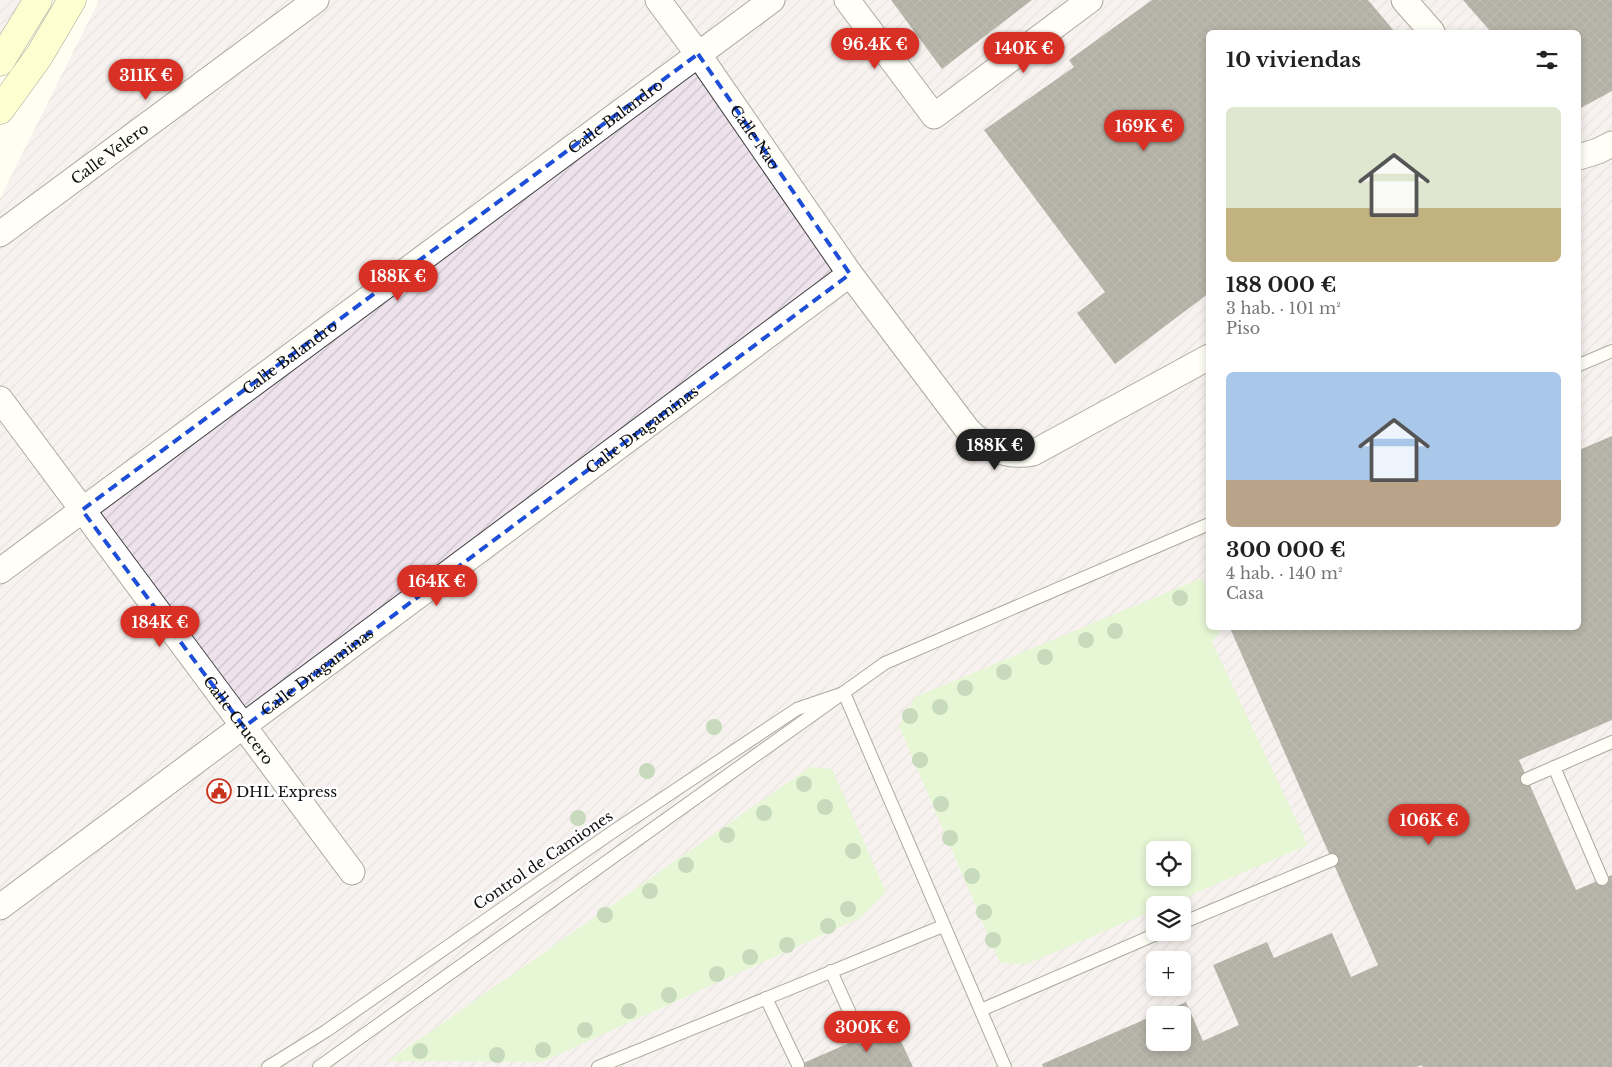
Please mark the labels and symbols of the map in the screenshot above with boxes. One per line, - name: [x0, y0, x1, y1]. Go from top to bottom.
- pin: 96.4K €: [829, 28, 921, 70]
- pin: 140K €: [983, 32, 1065, 74]
- pin: 311K €: [105, 58, 187, 101]
- street label: Calle Balandro: [564, 75, 666, 157]
- street label: Calle Nao: [726, 101, 784, 173]
- pin: 169K €: [1103, 110, 1185, 152]
- street label: Calle Velero: [67, 118, 152, 188]
- pin: 188K €: [357, 260, 439, 302]
- street label: Calle Balandro: [238, 315, 341, 398]
- street label: Calle Dragaminas: [581, 381, 702, 477]
- pin: 188K €: [954, 428, 1036, 471]
- pin: 164K €: [396, 564, 478, 607]
- pin: 184K €: [119, 606, 201, 648]
- street label: Calle Dragaminas: [257, 623, 377, 719]
- street label: Calle Crucero: [200, 672, 278, 768]
- public building icon: DHL Express: [206, 778, 232, 804]
- place label: DHL Express: [236, 782, 337, 801]
- pin: 106K €: [1388, 804, 1470, 846]
- street label: Control de Camiones: [470, 806, 616, 914]
- pin: 300K €: [826, 1010, 908, 1053]

